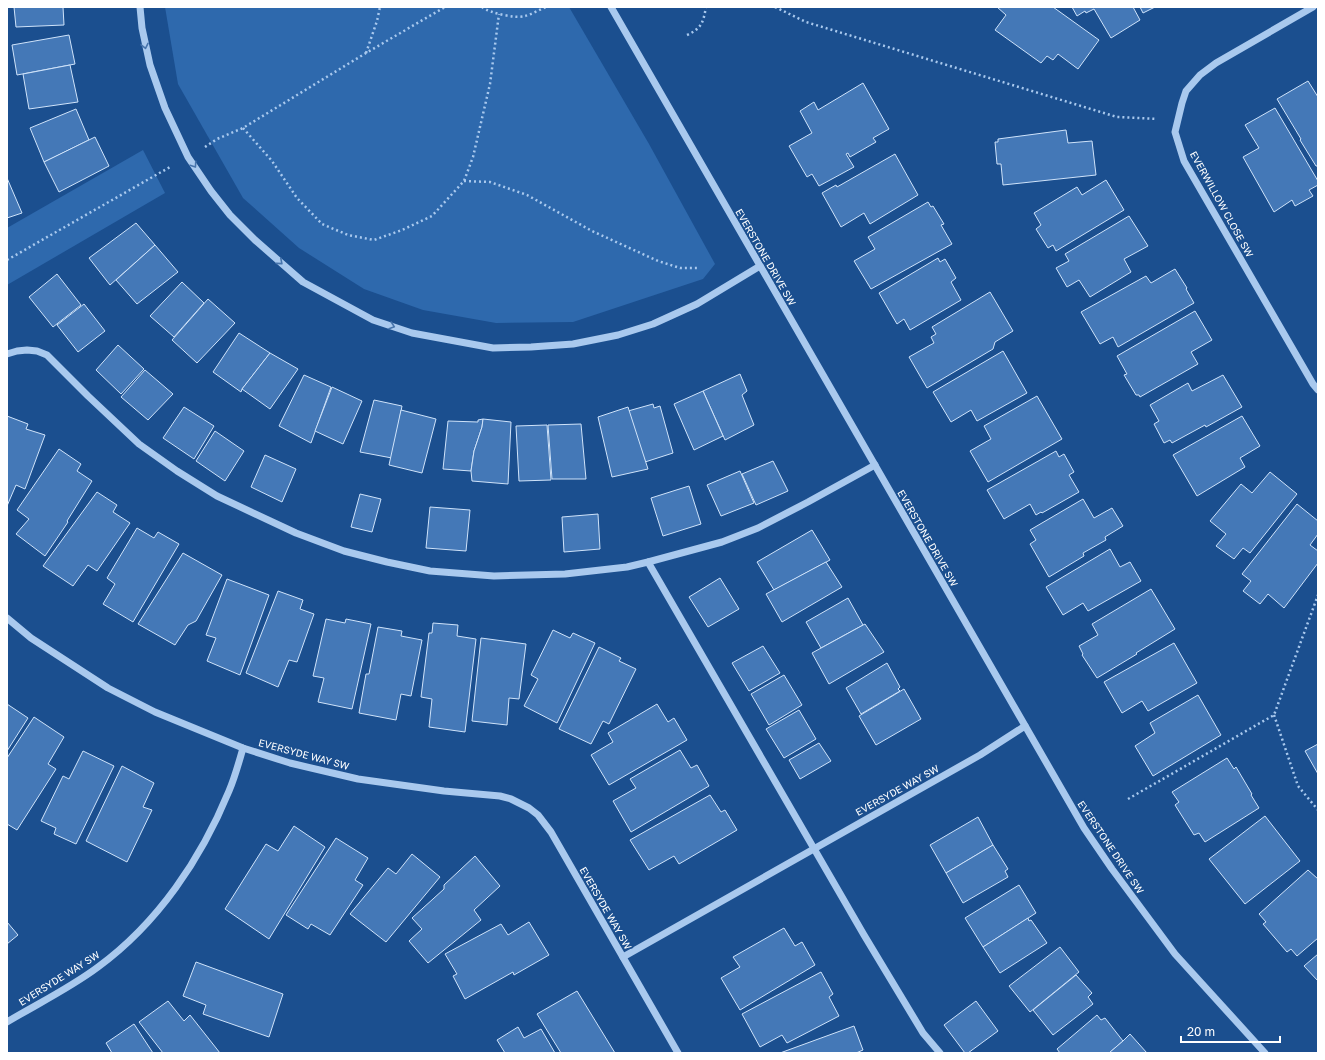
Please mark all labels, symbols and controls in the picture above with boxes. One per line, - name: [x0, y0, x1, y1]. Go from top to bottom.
- one-way arrow: [141, 42, 149, 49]
- street label: EVERWILLOW CLOSE SW: [1188, 149, 1256, 259]
- one-way arrow: [189, 161, 196, 168]
- street label: EVERSTONE DRIVE SW: [733, 206, 799, 308]
- one-way arrow: [275, 258, 282, 265]
- one-way arrow: [388, 321, 395, 330]
- street label: EVERSTONE DRIVE SW: [895, 487, 961, 589]
- street label: EVERSYDE WAY SW: [257, 736, 351, 772]
- street label: EVERSYDE WAY SW: [853, 762, 941, 818]
- street label: EVERSTONE DRIVE SW: [1075, 798, 1147, 896]
- street label: EVERSYDE WAY SW: [577, 865, 635, 952]
- street label: EVERSYDE WAY SW: [16, 948, 102, 1008]
- scale bar: [1181, 1018, 1280, 1044]
- text: 20 m: [1187, 1024, 1215, 1039]

